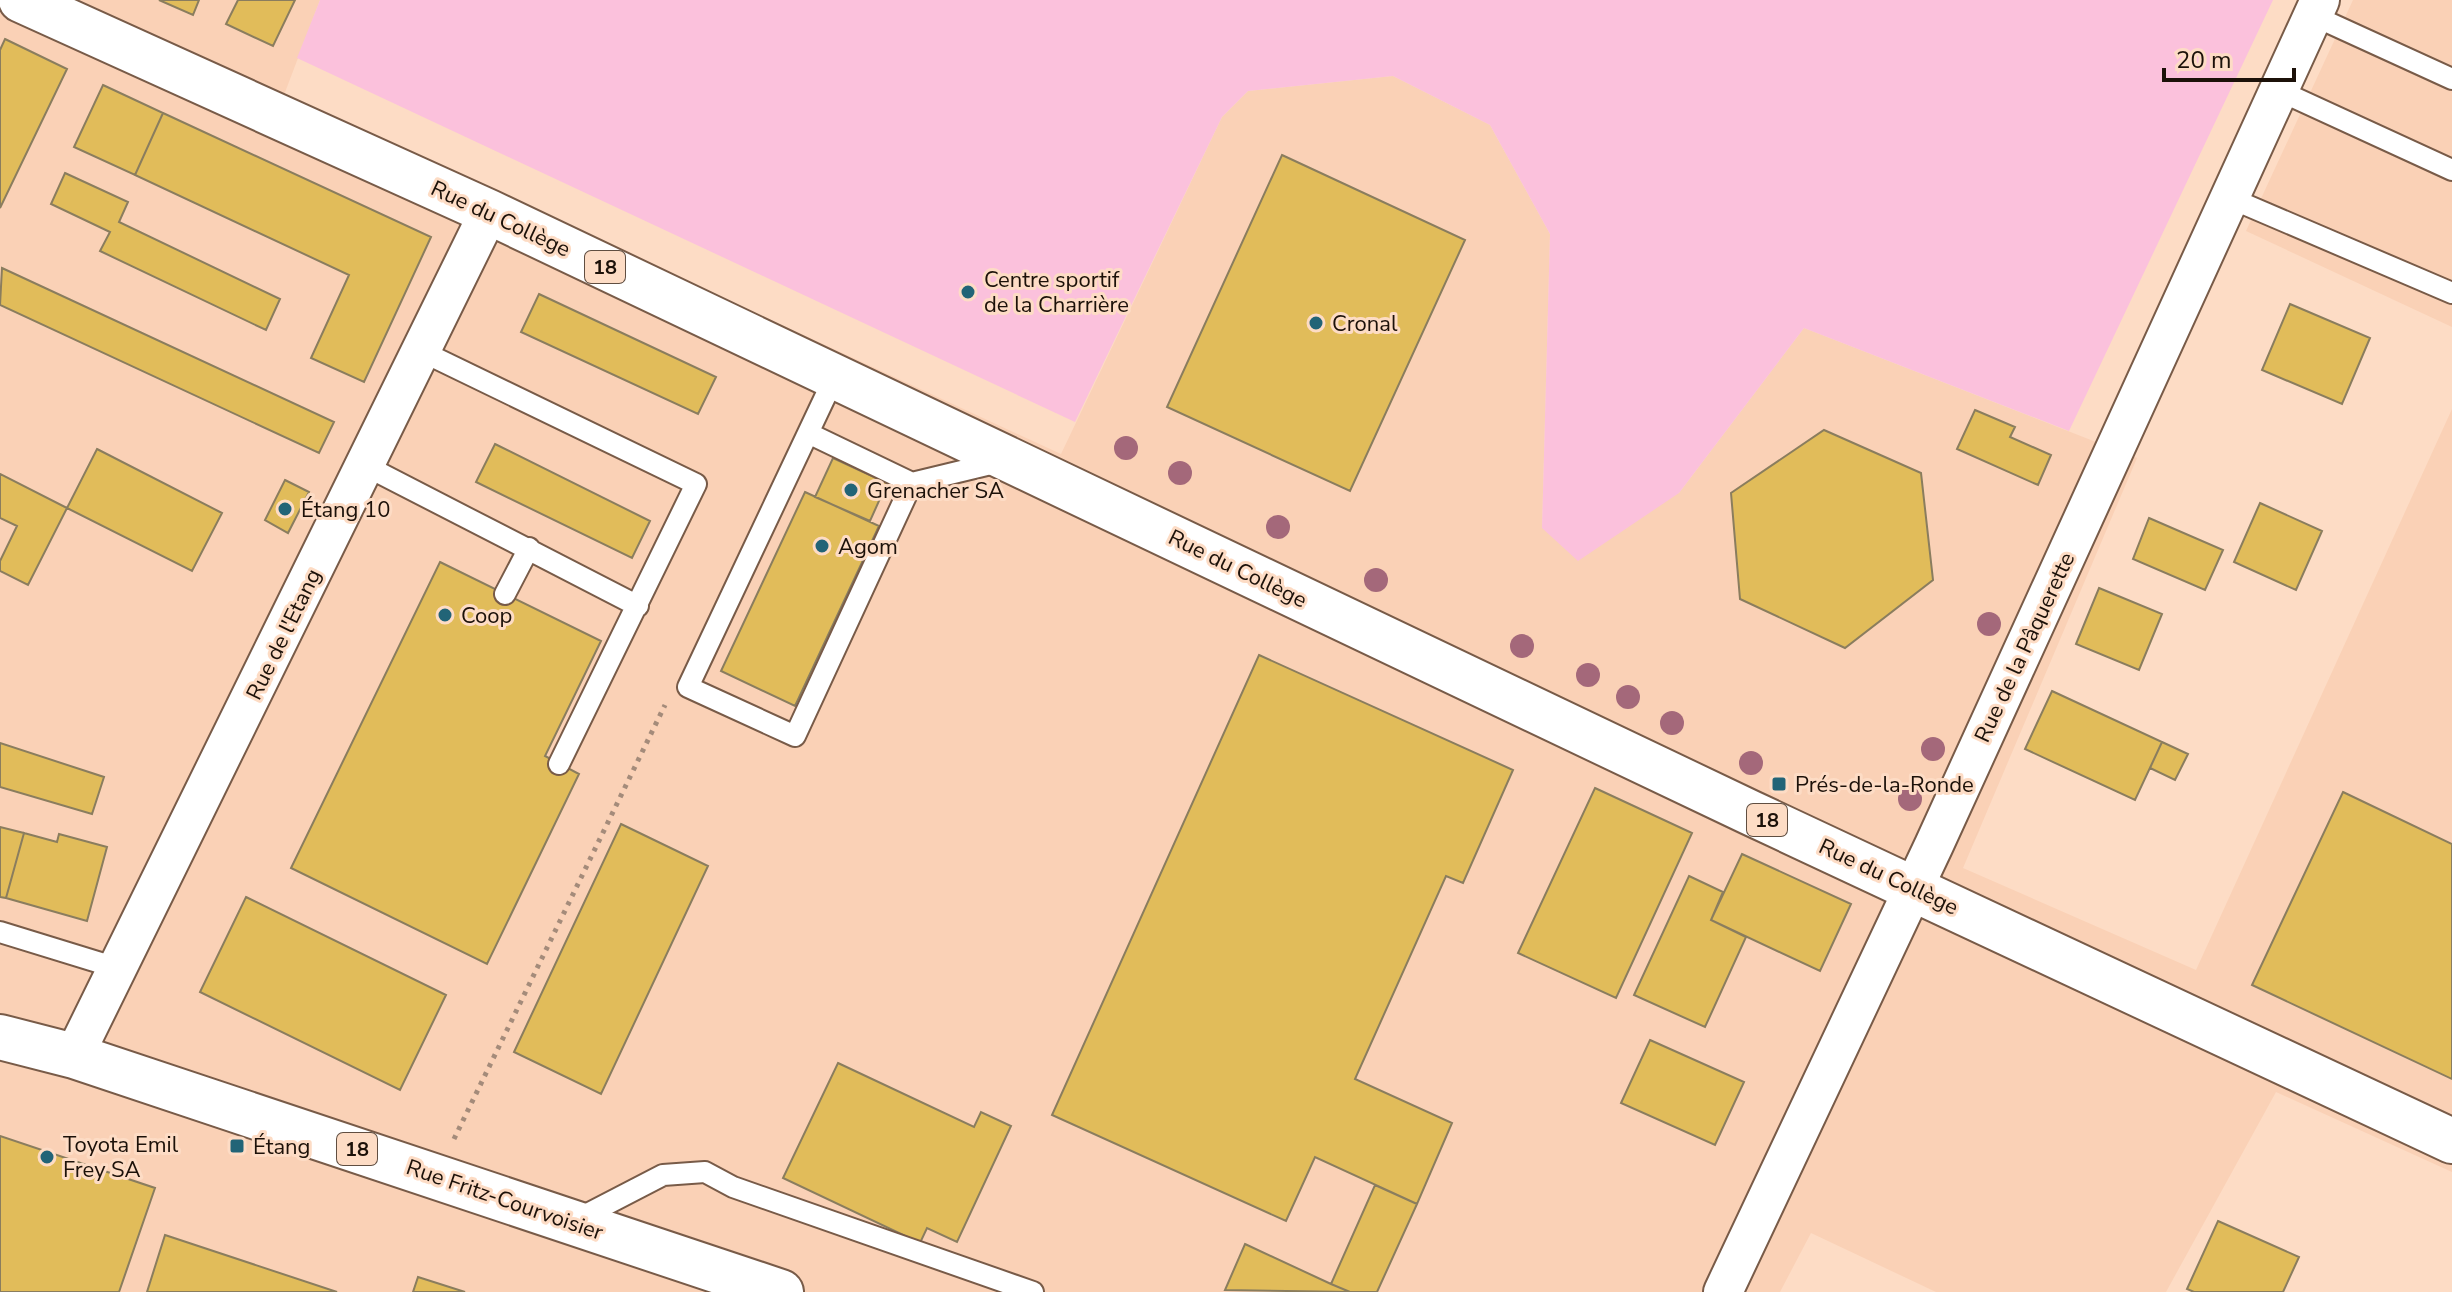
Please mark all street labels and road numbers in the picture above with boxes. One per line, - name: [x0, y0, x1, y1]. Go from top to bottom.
- street label: Rue du Collège: [426, 173, 575, 264]
- road number: 18: [585, 251, 625, 283]
- street label: Rue du Collège: [1163, 522, 1312, 615]
- street label: Rue de la Pâquerette: [1968, 548, 2082, 747]
- street label: Rue de l'Etang: [239, 564, 329, 705]
- road number: 18: [1747, 804, 1787, 836]
- street label: Rue du Collège: [1814, 831, 1963, 922]
- road number: 18: [337, 1133, 377, 1165]
- street label: Rue Fritz-Courvoisier: [402, 1152, 607, 1248]

